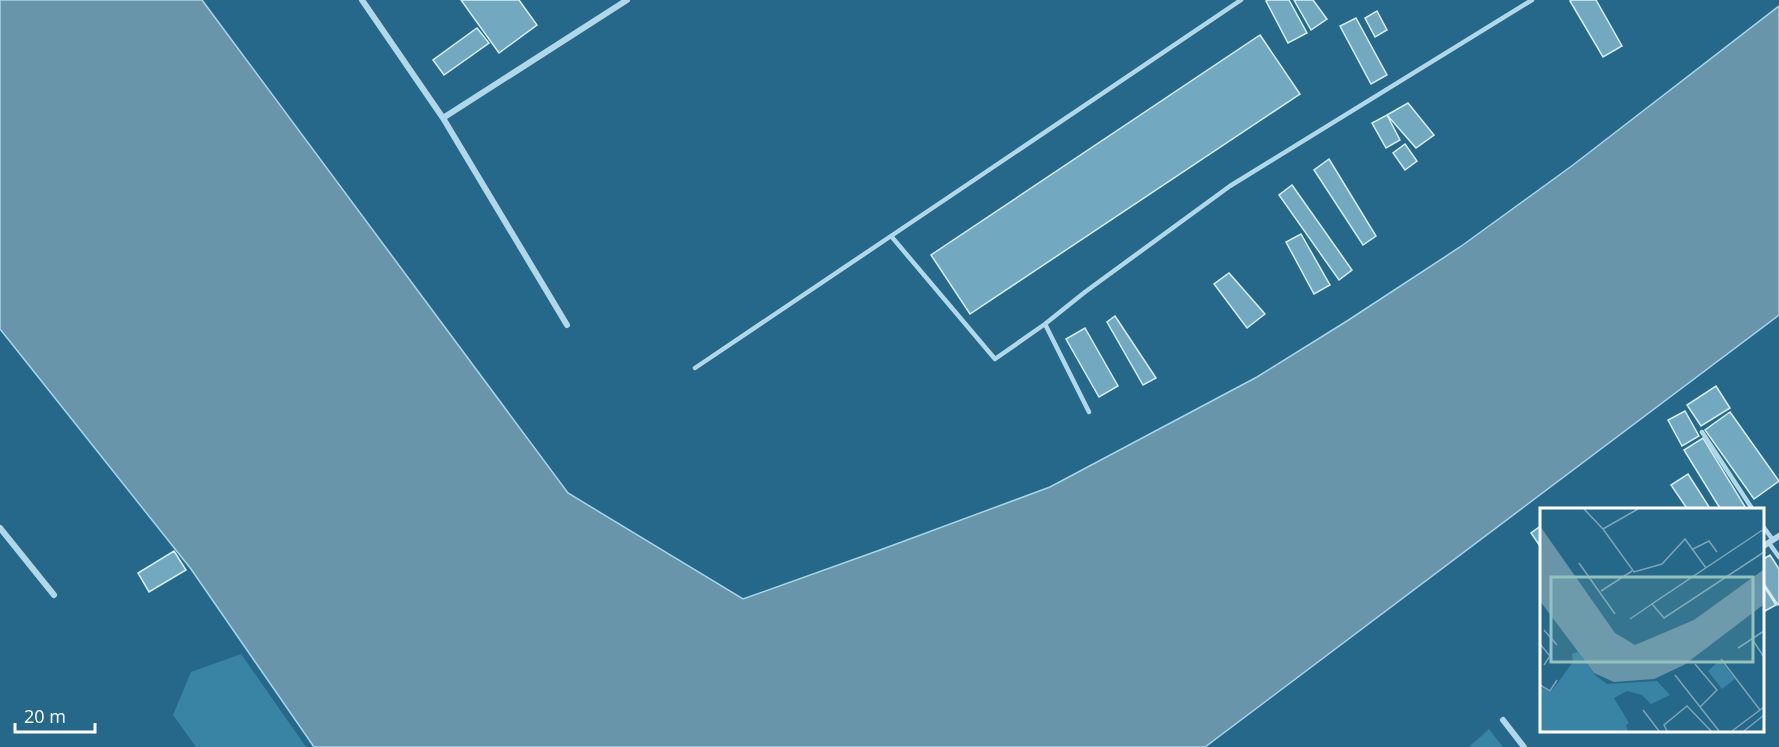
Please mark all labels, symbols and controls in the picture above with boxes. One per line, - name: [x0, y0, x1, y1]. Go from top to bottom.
- inset map: [1540, 508, 1764, 732]
- scale bar: [15, 696, 94, 734]
- text: 20 m: [24, 704, 66, 728]

